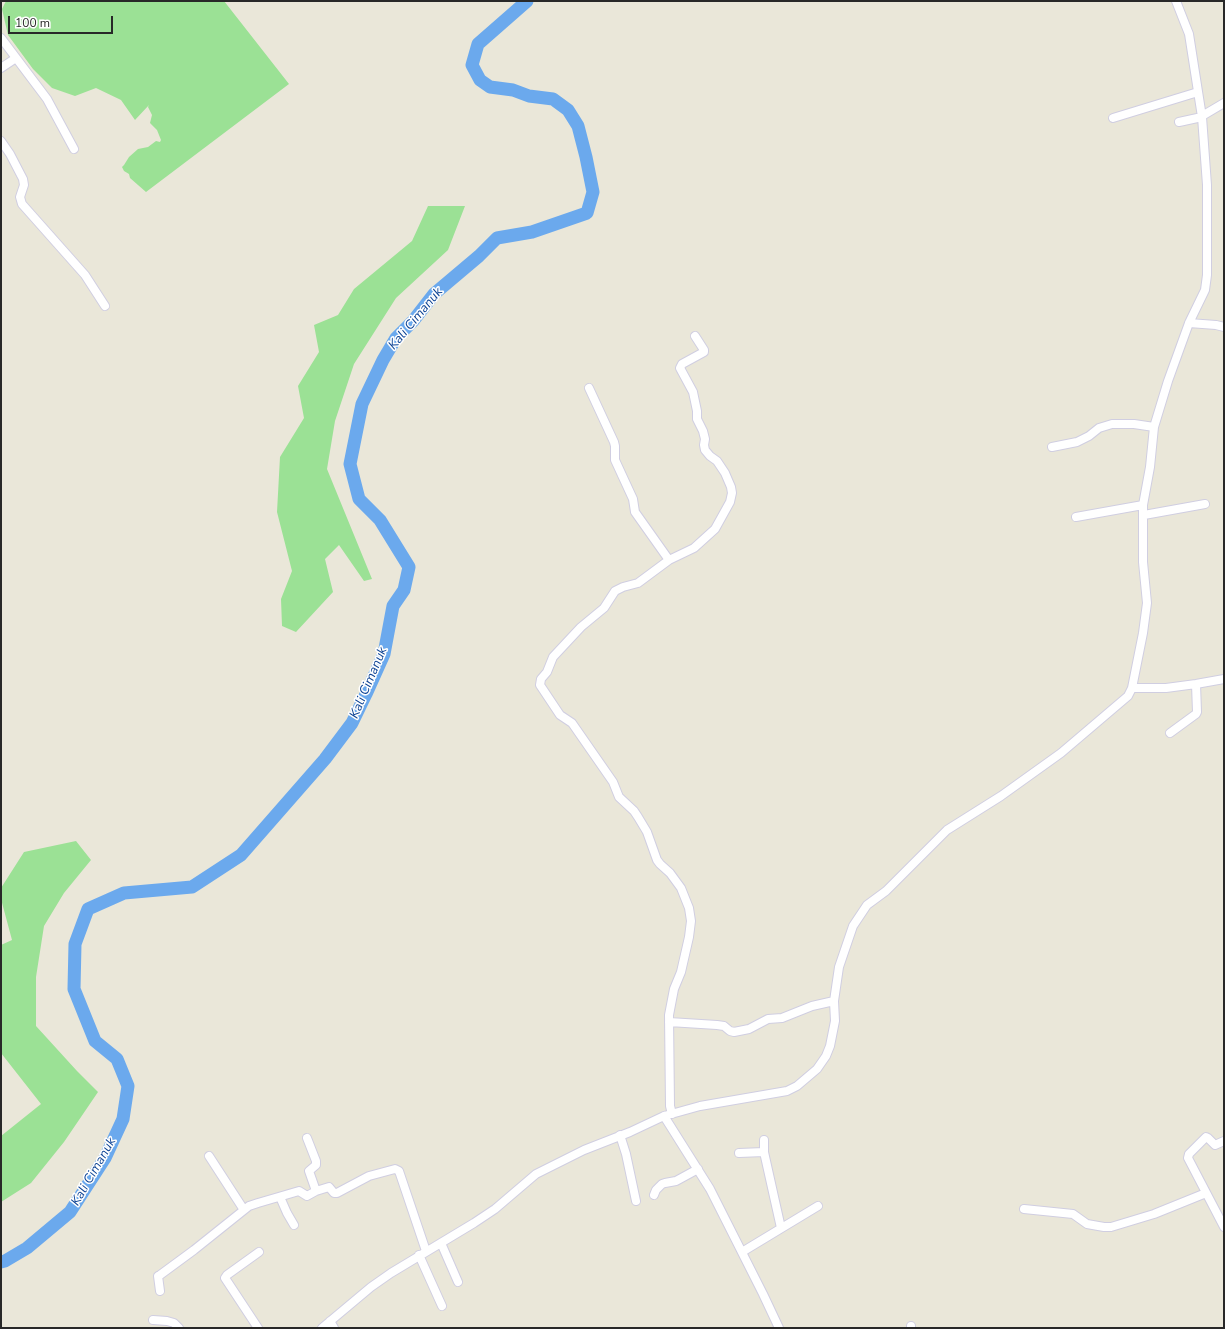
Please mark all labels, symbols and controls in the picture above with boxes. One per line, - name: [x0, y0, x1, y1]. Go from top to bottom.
- scale bar: [10, 8, 115, 34]
- text: 100 m: [15, 15, 50, 31]
- water label: Kali Cimanuk: [386, 285, 446, 353]
- water label: Kali Cimanuk: [347, 645, 391, 721]
- water label: Kali Cimanuk: [68, 1135, 120, 1209]

